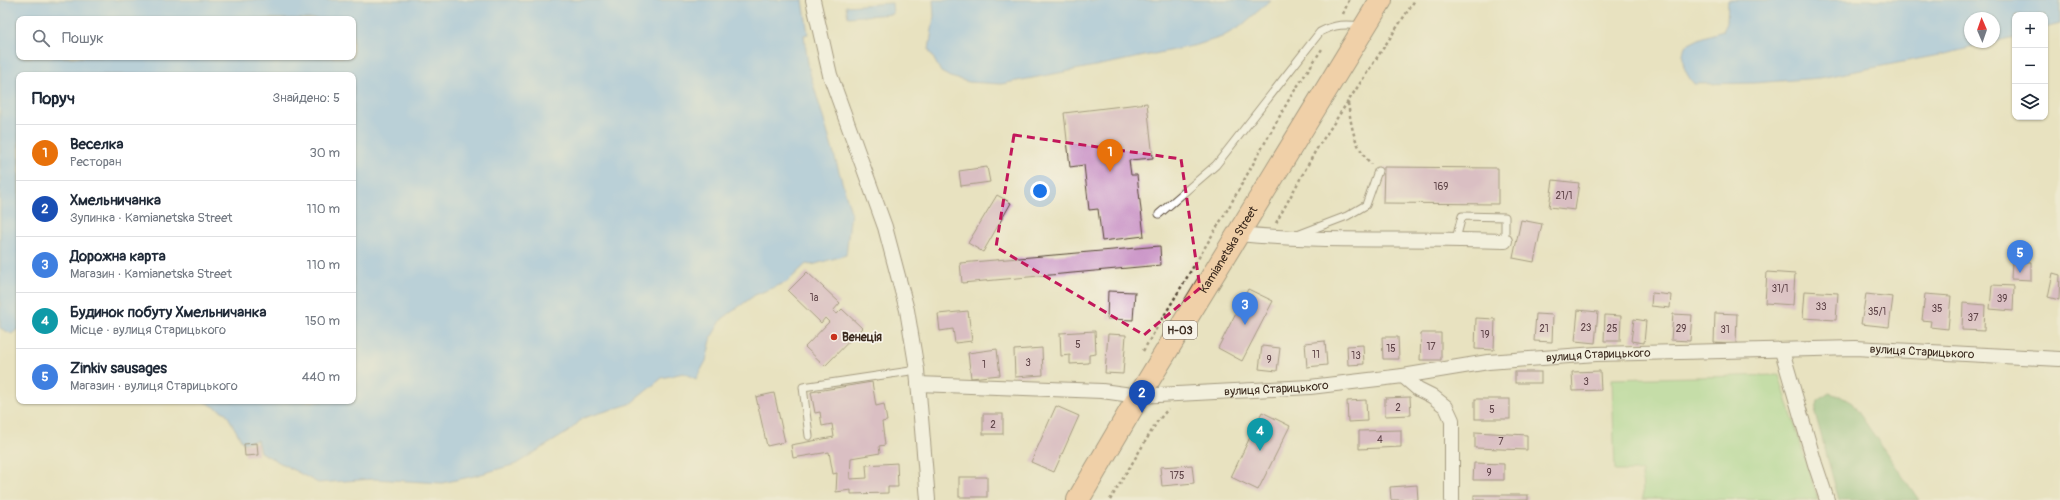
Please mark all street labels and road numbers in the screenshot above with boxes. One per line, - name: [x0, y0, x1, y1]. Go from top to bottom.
- street label: Kamianetska Street: [1196, 203, 1261, 296]
- road number: Н-03: [1163, 321, 1197, 339]
- street label: вулиця Старицького: [1869, 342, 1975, 362]
- street label: вулиця Старицького: [1545, 346, 1651, 366]
- street label: вулиця Старицького: [1224, 378, 1330, 400]

